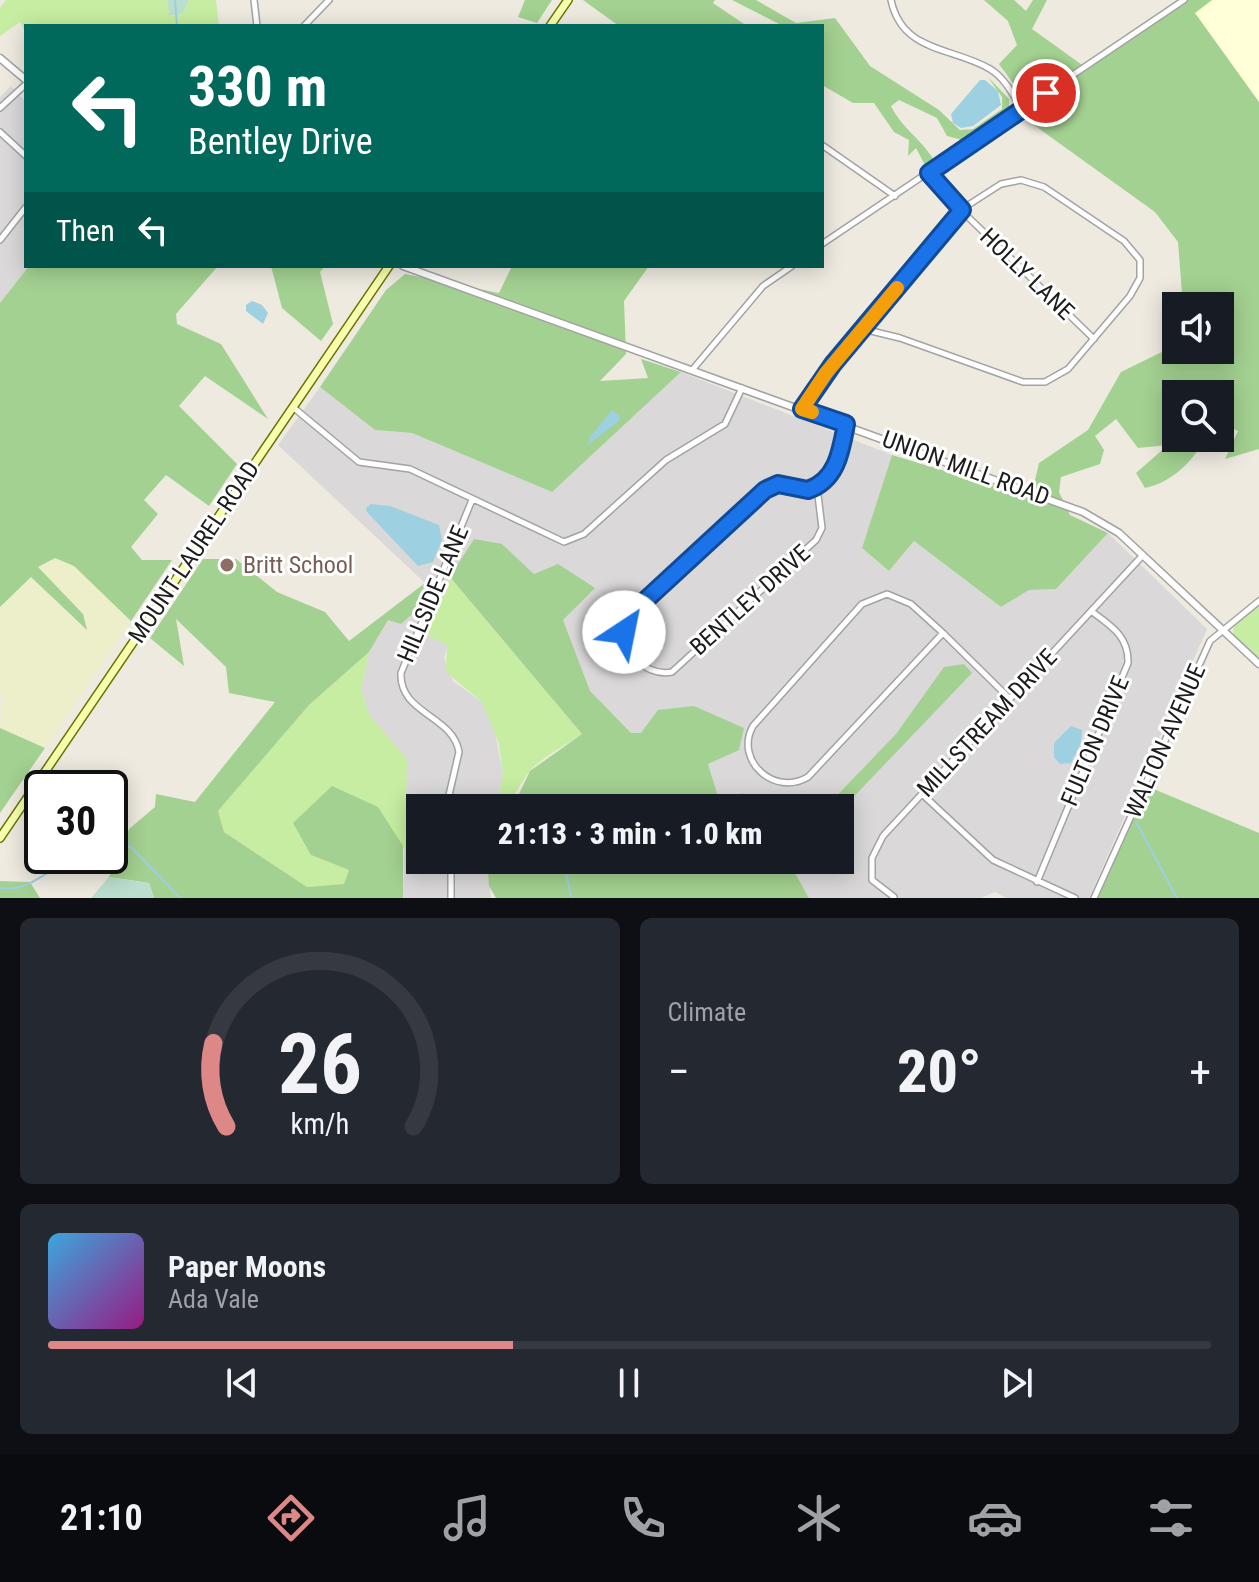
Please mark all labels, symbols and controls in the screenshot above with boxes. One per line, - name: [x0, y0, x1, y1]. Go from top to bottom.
- text: 330 m: [188, 54, 327, 120]
- icon: left: [56, 56, 160, 160]
- pin: [1012, 59, 1080, 127]
- icon: arrive: [1024, 71, 1068, 115]
- text: Bentley Drive: [188, 121, 373, 163]
- icon: left: [131, 208, 175, 252]
- text: Then: [56, 213, 115, 248]
- street label: HOLLY LANE: [974, 222, 1080, 326]
- map controls: [1162, 292, 1234, 452]
- button: sound: [1162, 292, 1234, 364]
- button: search: [1162, 380, 1234, 452]
- street label: UNION MILL ROAD: [878, 425, 1054, 511]
- street label: MOUNT LAUREL ROAD: [123, 456, 265, 648]
- street label: HILLSIDE LANE: [392, 521, 474, 666]
- street label: BENTLEY DRIVE: [684, 539, 816, 661]
- place label: Britt School: [243, 551, 353, 579]
- marker: Britt School: [218, 556, 236, 574]
- position arrow: [582, 590, 666, 674]
- street label: MILLSTREAM DRIVE: [911, 643, 1063, 803]
- street label: WALTON AVENUE: [1119, 660, 1211, 822]
- street label: FULTON DRIVE: [1055, 672, 1135, 810]
- speed limit sign: 30: [24, 770, 128, 874]
- text: 21:13 · 3 min · 1.0 km: [498, 816, 762, 851]
- text: Climate: [668, 997, 746, 1027]
- text: 26: [278, 1016, 362, 1113]
- text: 20°: [897, 1036, 982, 1107]
- text: −: [668, 1046, 690, 1098]
- text: +: [1189, 1046, 1211, 1098]
- text: km/h: [290, 1107, 349, 1141]
- text: Paper Moons: [168, 1249, 326, 1284]
- text: Ada Vale: [168, 1284, 259, 1314]
- icon: previous: [220, 1361, 264, 1405]
- icon: pause: [607, 1361, 651, 1405]
- icon: next: [995, 1361, 1039, 1405]
- icon: directions: [263, 1490, 319, 1546]
- icon: music: [439, 1490, 495, 1546]
- icon: phone: [615, 1490, 671, 1546]
- icon: climate: [791, 1490, 847, 1546]
- icon: car: [967, 1490, 1023, 1546]
- icon: filters: [1143, 1490, 1199, 1546]
- text: 21:10: [60, 1497, 143, 1539]

